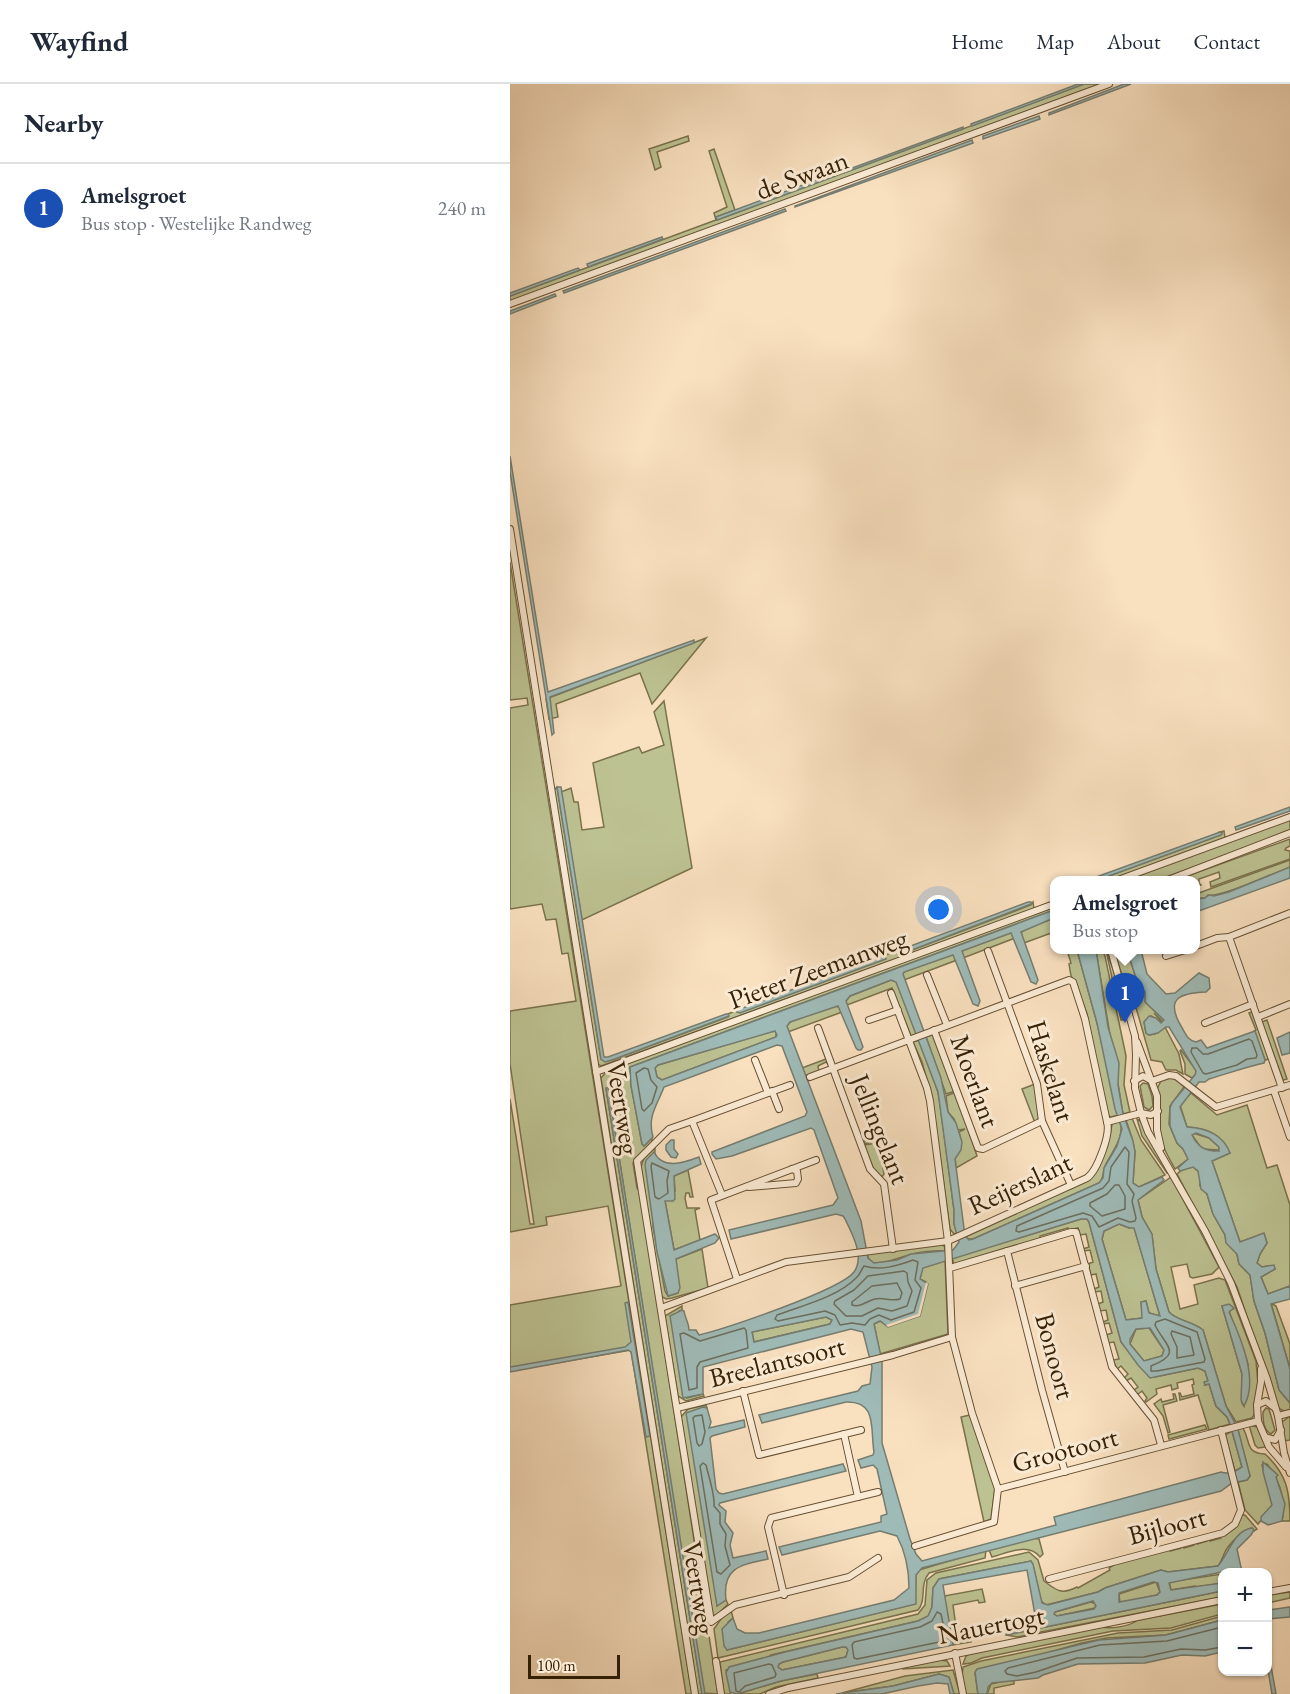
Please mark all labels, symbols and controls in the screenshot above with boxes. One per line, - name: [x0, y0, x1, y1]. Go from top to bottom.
- text: Wayfind: [30, 23, 128, 59]
- text: Home: [951, 28, 1003, 55]
- text: Map: [1036, 28, 1074, 55]
- text: About: [1107, 28, 1160, 55]
- text: Contact: [1193, 28, 1260, 55]
- text: Nearby: [24, 106, 104, 140]
- street label: de Swaan: [751, 142, 853, 207]
- text: Amelsgroet: [81, 181, 186, 210]
- text: 1: [38, 195, 49, 221]
- text: 240 m: [438, 195, 486, 221]
- text: Bus stop · Westelijke Randweg: [81, 210, 311, 236]
- popup: [1050, 876, 1200, 954]
- text: Amelsgroet: [1072, 888, 1178, 917]
- your location: [924, 895, 953, 924]
- text: Bus stop: [1072, 917, 1138, 943]
- street label: Pieter Zeemanweg: [724, 920, 912, 1017]
- pin: 1: [1106, 974, 1144, 1023]
- street label: Haskelant: [1019, 1016, 1084, 1126]
- street label: Moerlant: [942, 1029, 1009, 1133]
- street label: Veertweg: [599, 1059, 648, 1157]
- street label: Jellingelant: [842, 1067, 919, 1190]
- street label: Reijerslant: [962, 1144, 1078, 1223]
- street label: Bonoort: [1027, 1309, 1084, 1403]
- street label: Breelantsoort: [705, 1328, 849, 1395]
- street label: Grootoort: [1008, 1418, 1122, 1480]
- street label: Bijloort: [1124, 1498, 1210, 1553]
- street label: Veertweg: [675, 1539, 724, 1637]
- map controls: [1218, 1568, 1272, 1676]
- button: +: [1218, 1568, 1272, 1622]
- street label: Nauertogt: [935, 1597, 1048, 1652]
- button: −: [1218, 1622, 1272, 1676]
- scale bar: [528, 1652, 620, 1680]
- text: 100 m: [537, 1655, 576, 1676]

